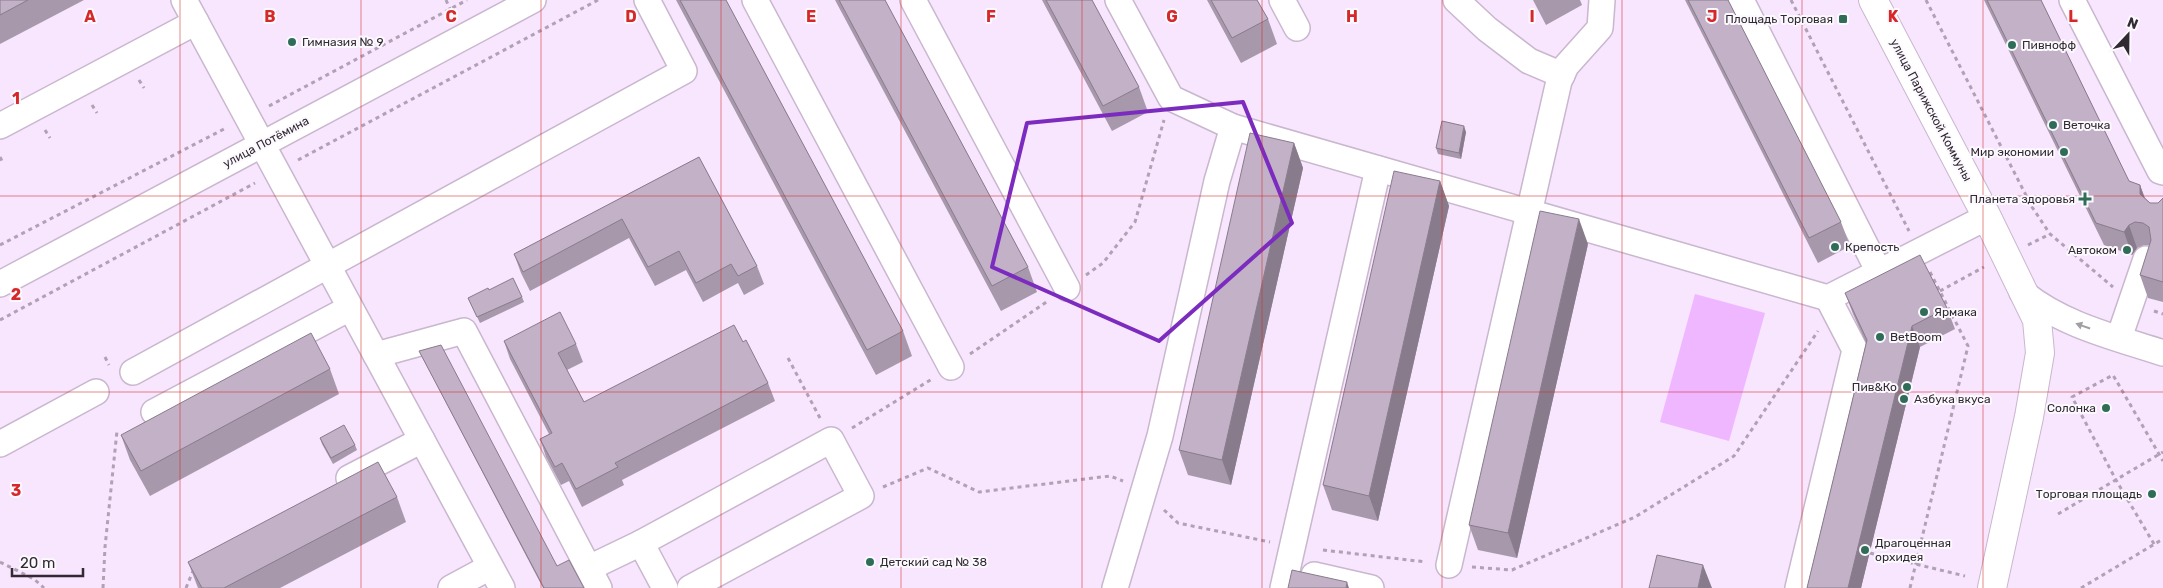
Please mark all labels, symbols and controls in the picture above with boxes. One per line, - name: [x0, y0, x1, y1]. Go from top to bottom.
- text: A: [84, 7, 96, 26]
- text: B: [264, 7, 276, 26]
- text: C: [445, 7, 457, 26]
- text: D: [625, 7, 637, 26]
- text: E: [806, 7, 816, 26]
- text: F: [986, 7, 996, 26]
- text: G: [1166, 7, 1178, 26]
- text: H: [1346, 7, 1358, 26]
- text: I: [1529, 7, 1535, 26]
- text: J: [1707, 7, 1717, 26]
- text: K: [1888, 7, 1899, 26]
- text: L: [2068, 7, 2078, 26]
- north arrow: [2103, 10, 2153, 60]
- place label: Площадь Торговая: [1725, 12, 1833, 26]
- marker: Площадь Торговая: [1837, 13, 1849, 25]
- text: N: [2125, 14, 2141, 33]
- place label: Гимназия № 9: [302, 35, 384, 49]
- marker: Гимназия № 9: [286, 36, 298, 48]
- street label: улица Парижской Коммуны: [1887, 36, 1975, 184]
- place label: Пивнофф: [2022, 38, 2076, 52]
- marker: Пивнофф: [2006, 39, 2018, 51]
- text: 1: [12, 89, 20, 108]
- street label: улица Потёмина: [221, 113, 311, 171]
- place label: Веточка: [2063, 118, 2110, 132]
- marker: Веточка: [2047, 119, 2059, 131]
- place label: Мир экономии: [1970, 145, 2054, 159]
- marker: Мир экономии: [2058, 146, 2070, 158]
- place label: Планета здоровья: [1970, 192, 2075, 206]
- marker: Планета здоровья: [2079, 193, 2091, 205]
- place label: Крепость: [1845, 240, 1899, 254]
- marker: Крепость: [1829, 241, 1841, 253]
- place label: Автоком: [2068, 243, 2117, 257]
- marker: Автоком: [2121, 244, 2133, 256]
- text: 2: [11, 285, 21, 304]
- place label: Ярмака: [1934, 305, 1977, 319]
- marker: Ярмака: [1918, 306, 1930, 318]
- one-way arrow: [2076, 322, 2091, 329]
- place label: BetBoom: [1890, 330, 1942, 344]
- marker: BetBoom: [1874, 331, 1886, 343]
- place label: Пив&Ко: [1852, 380, 1897, 394]
- marker: Пив&Ко: [1901, 381, 1913, 393]
- place label: Азбука вкуса: [1914, 392, 1991, 406]
- marker: Азбука вкуса: [1898, 393, 1910, 405]
- place label: Солонка: [2047, 401, 2096, 415]
- marker: Солонка: [2100, 402, 2112, 414]
- text: 3: [11, 481, 21, 500]
- place label: Торговая площадь: [2036, 487, 2142, 501]
- marker: Торговая площадь: [2146, 488, 2158, 500]
- place label: Драгоценная орхидея: [1875, 536, 1951, 564]
- marker: Драгоценная орхидея: [1859, 544, 1871, 556]
- scale bar: [12, 546, 84, 578]
- text: 20 m: [20, 554, 55, 572]
- place label: Детский сад № 38: [880, 555, 987, 569]
- marker: Детский сад № 38: [864, 556, 876, 568]

